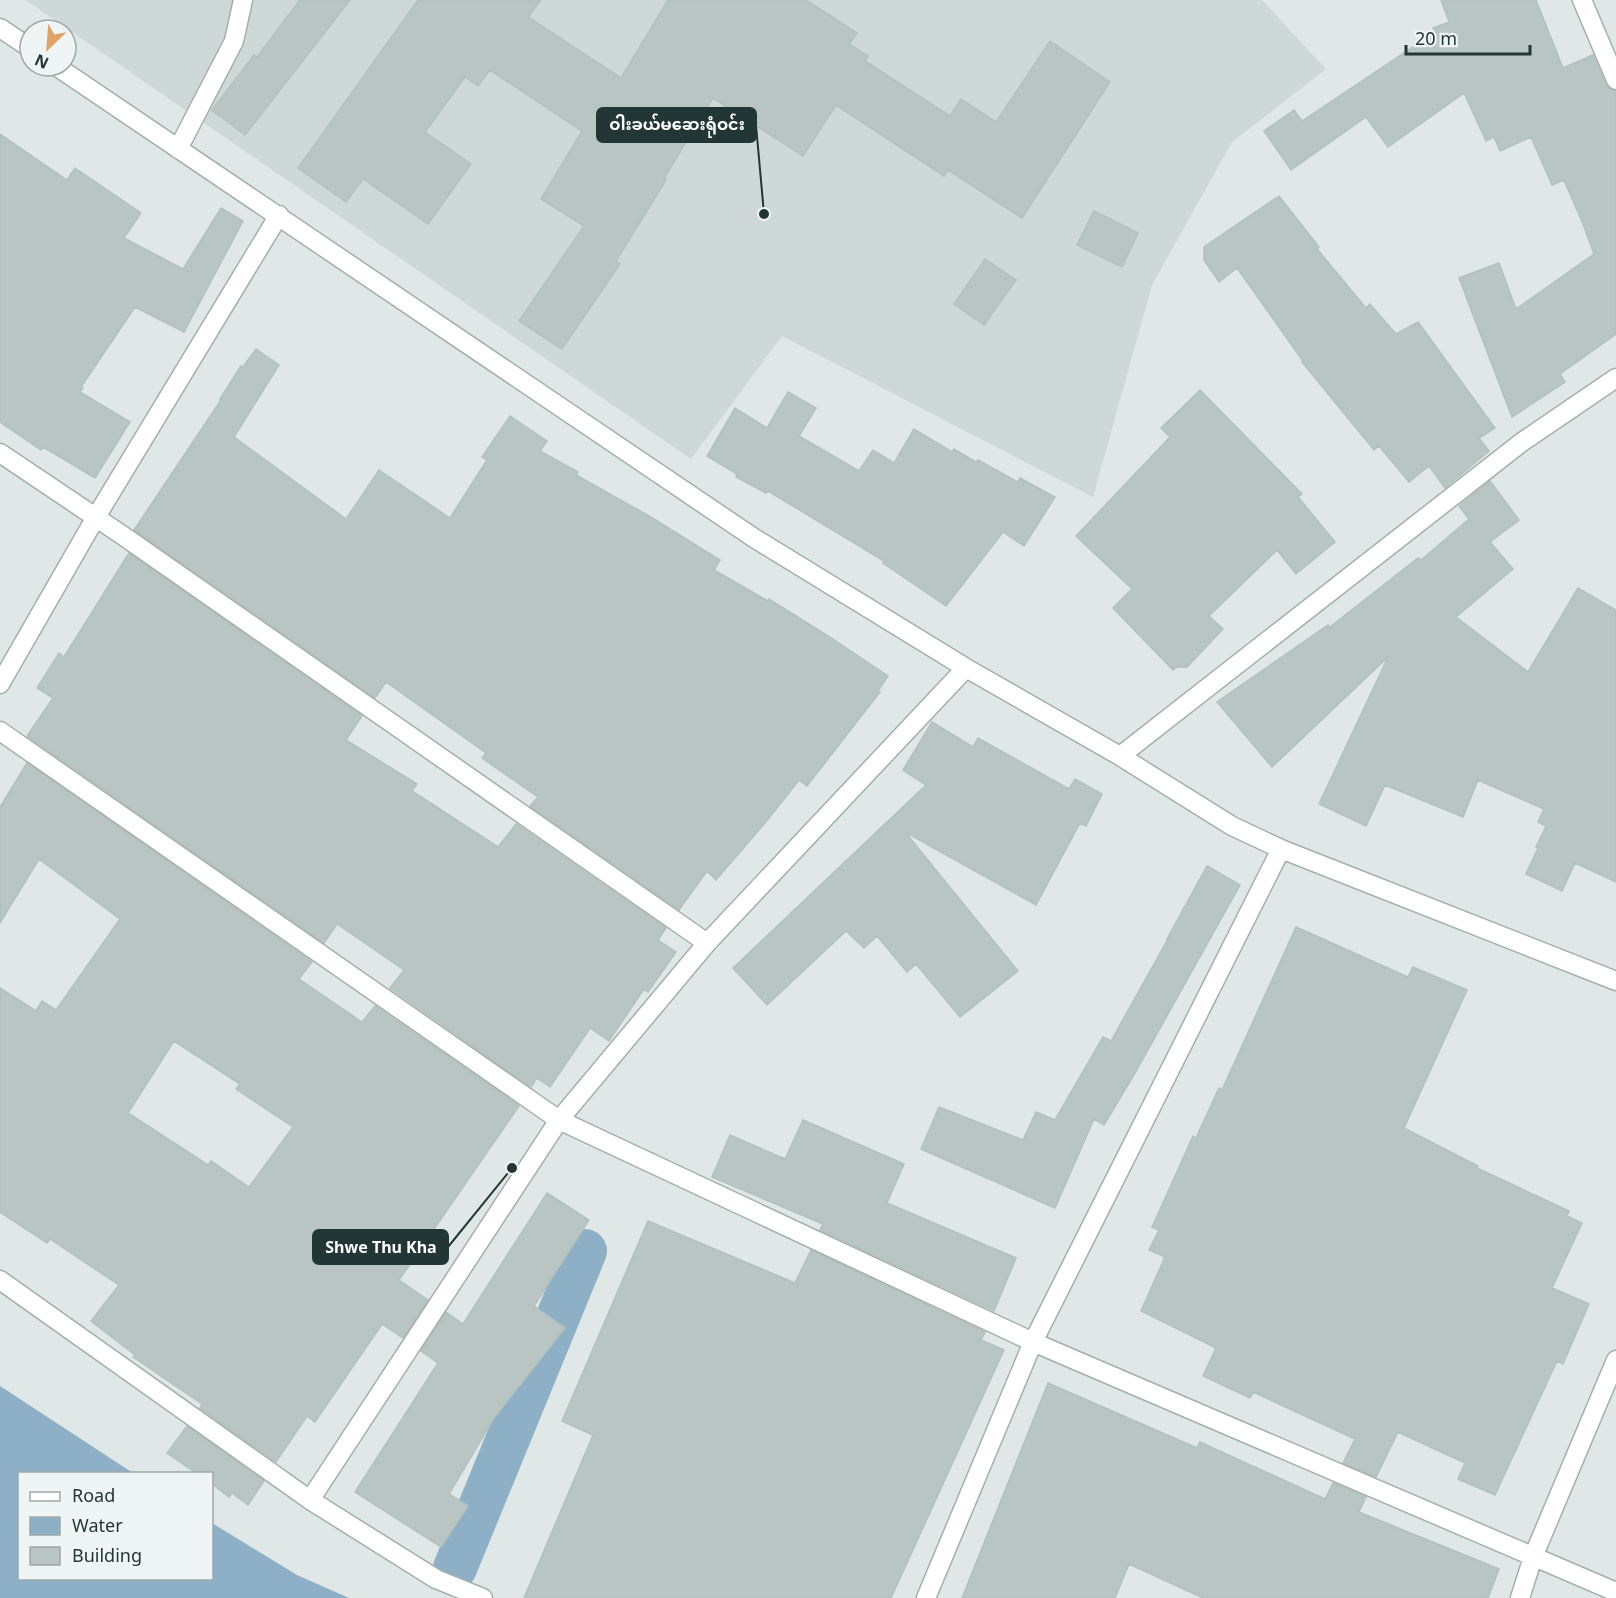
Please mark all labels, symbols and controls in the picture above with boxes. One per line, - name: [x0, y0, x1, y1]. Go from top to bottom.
- north arrow: [18, 18, 78, 78]
- scale bar: [1406, 18, 1530, 56]
- text: 20 m: [1415, 26, 1457, 50]
- text: N: [31, 49, 52, 74]
- callout: ဝါးခယ်မဆေးရုံဝင်း: [597, 108, 756, 142]
- text: ဝါးခယ်မဆေးရုံဝင်း: [609, 113, 745, 138]
- callout: Shwe Thu Kha: [313, 1230, 448, 1264]
- text: Shwe Thu Kha: [325, 1236, 437, 1258]
- legend: [18, 1472, 213, 1580]
- text: Road: [72, 1483, 115, 1507]
- text: Water: [72, 1513, 123, 1537]
- text: Building: [72, 1543, 142, 1567]

